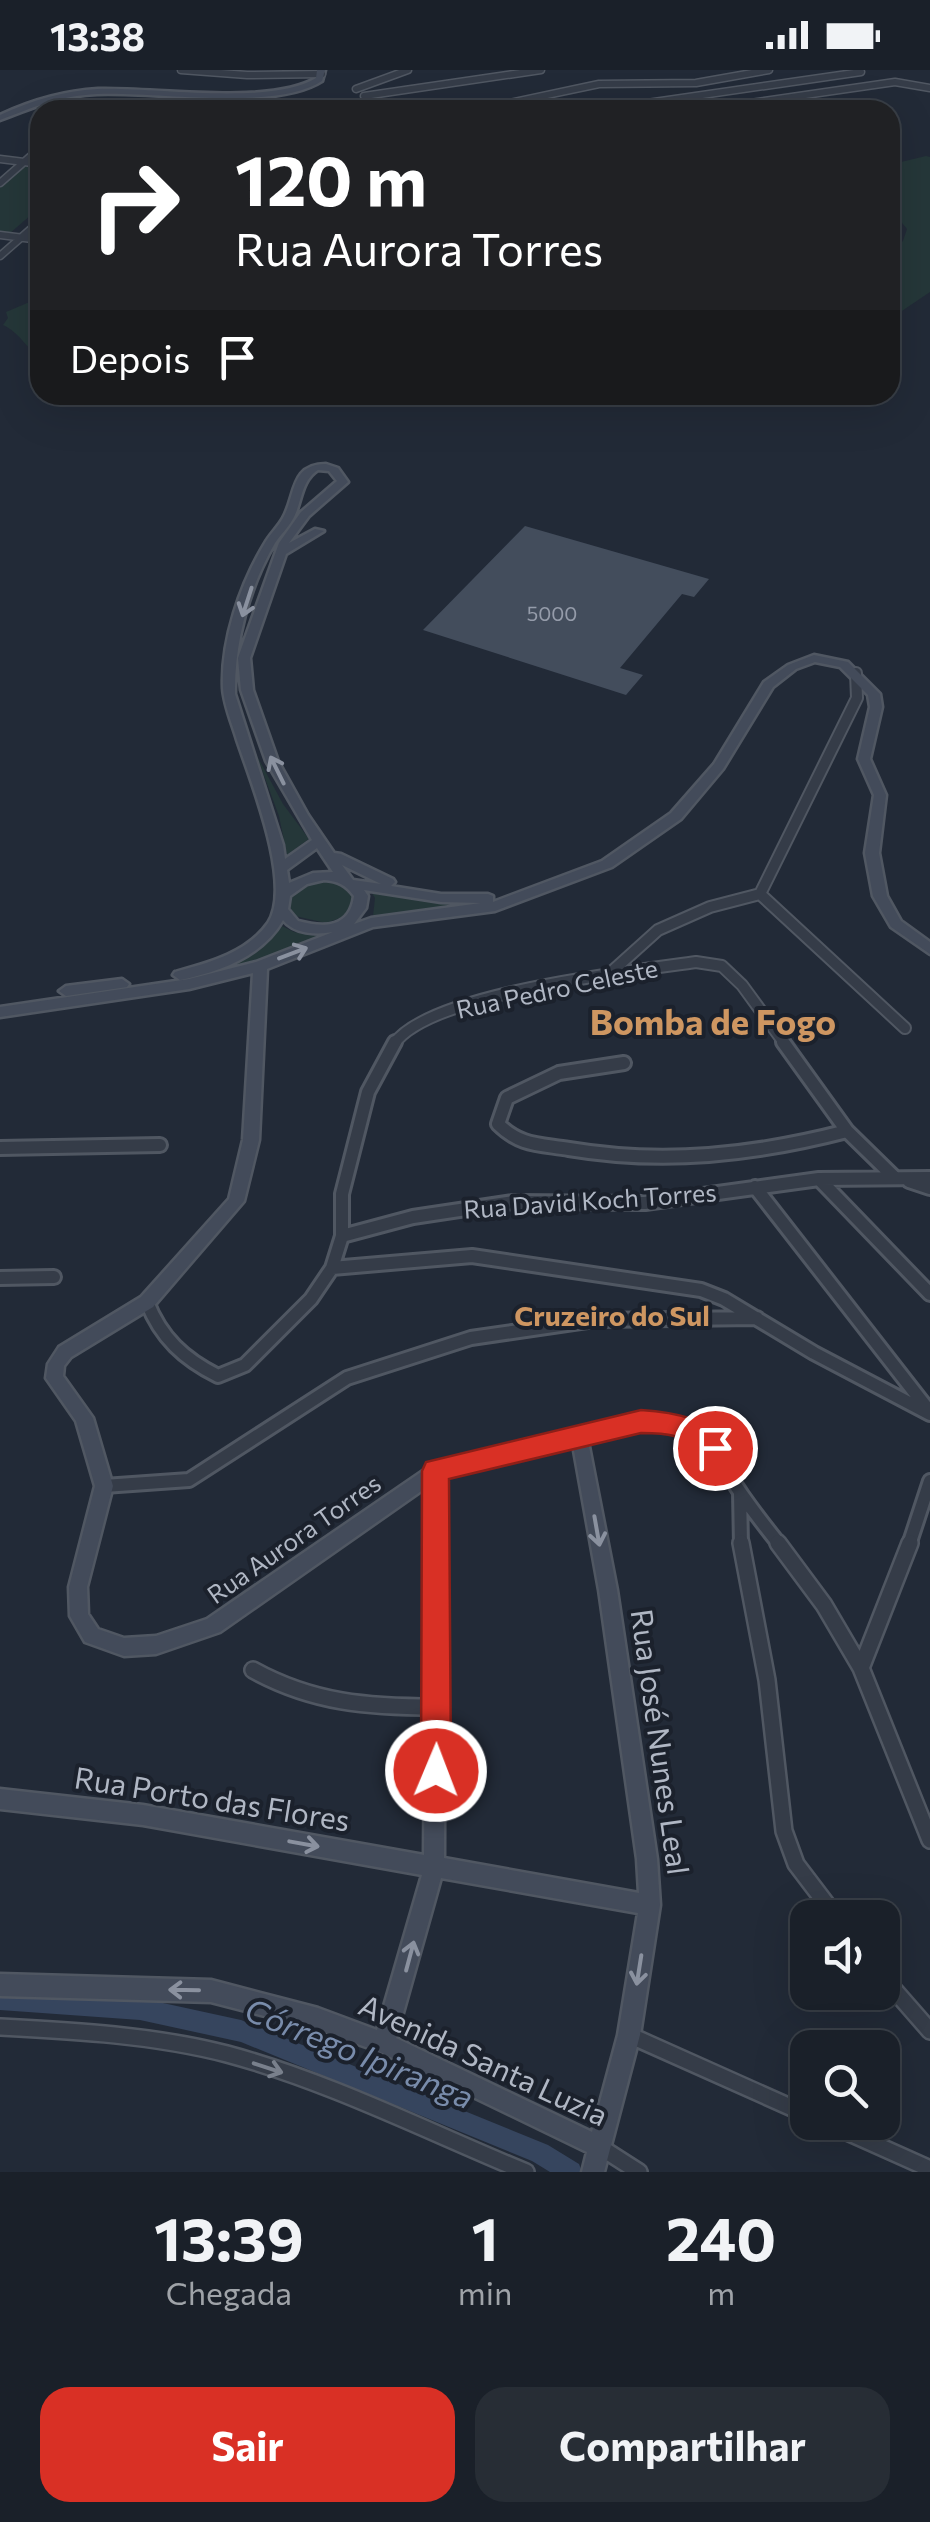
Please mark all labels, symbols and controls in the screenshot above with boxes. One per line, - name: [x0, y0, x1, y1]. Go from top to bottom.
- text: 13:38: [50, 12, 145, 59]
- text: 120 m: [235, 135, 427, 220]
- icon: right: [70, 140, 200, 270]
- text: Rua Aurora Torres: [235, 220, 603, 275]
- icon: arrive: [210, 330, 265, 385]
- text: Depois: [70, 334, 190, 381]
- one-way arrow: [237, 586, 255, 618]
- house number: 5000: [527, 601, 577, 625]
- one-way arrow: [267, 756, 286, 785]
- one-way arrow: [276, 943, 307, 961]
- street label: Rua Pedro Celeste: [453, 952, 660, 1024]
- district label: Bomba de Fogo: [590, 999, 836, 1042]
- street label: Rua David Koch Torres: [462, 1176, 717, 1224]
- district label: Cruzeiro do Sul: [514, 1298, 710, 1332]
- pin: [673, 1406, 758, 1491]
- icon: arrive: [688, 1421, 743, 1476]
- street label: Rua Aurora Torres: [201, 1467, 386, 1609]
- one-way arrow: [588, 1515, 607, 1547]
- street label: Rua José Nunes Leal: [625, 1606, 698, 1877]
- position arrow: [384, 1719, 488, 1823]
- street label: Rua Porto das Flores: [72, 1757, 353, 1838]
- one-way arrow: [287, 1835, 320, 1854]
- map controls: [790, 1900, 900, 2140]
- button: sound: [790, 1900, 900, 2010]
- one-way arrow: [402, 1940, 421, 1972]
- one-way arrow: [630, 1953, 648, 1986]
- one-way arrow: [169, 1980, 202, 2000]
- street label: Avenida Santa Luzia: [354, 1985, 614, 2133]
- water label: Córrego Ipiranga: [240, 1988, 480, 2116]
- button: search: [790, 2030, 900, 2140]
- one-way arrow: [252, 2060, 284, 2078]
- text: 13:39: [154, 2200, 304, 2273]
- text: 1: [471, 2200, 499, 2273]
- text: 240: [666, 2200, 776, 2273]
- text: Chegada: [166, 2272, 292, 2312]
- text: min: [458, 2272, 512, 2312]
- text: m: [707, 2272, 735, 2312]
- button: Sair: [40, 2387, 455, 2502]
- button: Compartilhar: [475, 2387, 890, 2502]

